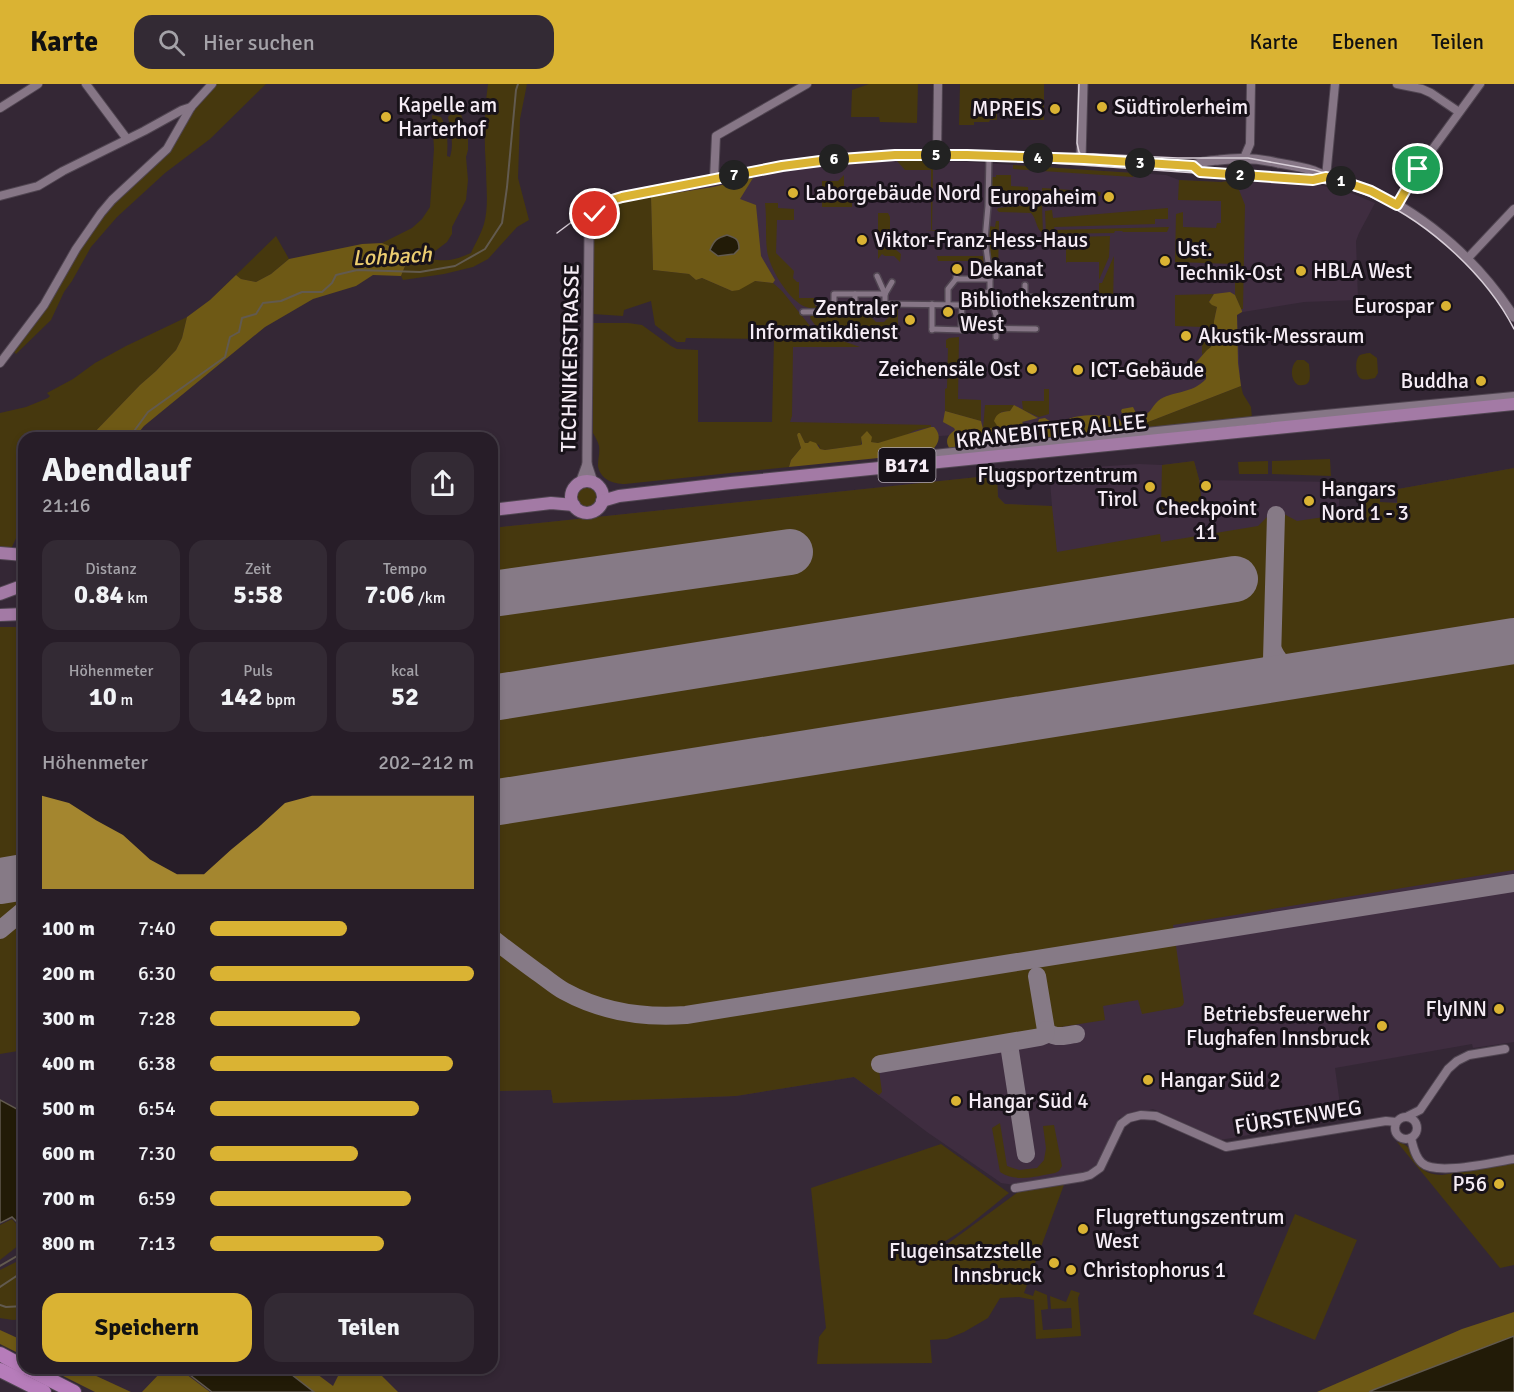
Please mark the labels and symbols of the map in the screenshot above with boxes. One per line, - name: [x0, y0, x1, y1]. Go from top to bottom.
- place label: Kapelle am Harterhof: [398, 92, 497, 142]
- place label: Südtirolerheim: [1114, 94, 1248, 120]
- place label: MPREIS: [972, 96, 1043, 122]
- marker: Südtirolerheim: [1095, 100, 1109, 114]
- marker: MPREIS: [1048, 102, 1062, 116]
- marker: Kapelle am Harterhof: [379, 110, 393, 124]
- pin: 5: [921, 140, 951, 170]
- pin: 4: [1023, 143, 1053, 173]
- pin: [1392, 143, 1443, 194]
- pin: 6: [819, 144, 849, 174]
- pin: 3: [1125, 148, 1155, 178]
- pin: 7: [719, 160, 749, 190]
- pin: 2: [1225, 160, 1255, 190]
- pin: 1: [1326, 166, 1356, 196]
- place label: Laborgebäude Nord: [805, 180, 981, 206]
- place label: Europaheim: [989, 184, 1097, 210]
- marker: Laborgebäude Nord: [786, 186, 800, 200]
- pin: [569, 188, 620, 239]
- marker: Europaheim: [1102, 190, 1116, 204]
- place label: Viktor-Franz-Hess-Haus: [874, 227, 1088, 253]
- marker: Viktor-Franz-Hess-Haus: [855, 233, 869, 247]
- place label: Ust. Technik-Ost: [1177, 236, 1282, 286]
- water label: Lohbach: [352, 240, 433, 272]
- marker: Ust. Technik-Ost: [1158, 254, 1172, 268]
- place label: Dekanat: [969, 256, 1044, 282]
- place label: HBLA West: [1313, 258, 1412, 284]
- marker: Dekanat: [950, 262, 964, 276]
- street label: TECHNIKERSTRASSE: [555, 264, 585, 452]
- marker: HBLA West: [1294, 264, 1308, 278]
- place label: Bibliothekszentrum West: [960, 287, 1135, 337]
- place label: Eurospar: [1354, 293, 1434, 319]
- place label: Zentraler Informatikdienst: [749, 295, 898, 345]
- marker: Eurospar: [1439, 299, 1453, 313]
- marker: Bibliothekszentrum West: [941, 305, 955, 319]
- marker: Zentraler Informatikdienst: [903, 313, 917, 327]
- place label: Akustik-Messraum: [1198, 323, 1365, 349]
- marker: Akustik-Messraum: [1179, 329, 1193, 343]
- place label: Zeichensäle Ost: [878, 356, 1020, 382]
- place label: ICT-Gebäude: [1090, 357, 1204, 383]
- marker: Zeichensäle Ost: [1025, 362, 1039, 376]
- marker: ICT-Gebäude: [1071, 363, 1085, 377]
- place label: Buddha: [1400, 368, 1469, 394]
- marker: Buddha: [1474, 374, 1488, 388]
- street label: KRANEBITTER ALLEE: [954, 408, 1148, 454]
- road number: B171: [878, 448, 936, 482]
- place label: Flugsportzentrum Tirol: [977, 462, 1138, 512]
- place label: Hangars Nord 1 - 3: [1321, 476, 1409, 526]
- marker: Checkpoint 11: [1199, 479, 1213, 493]
- marker: Flugsportzentrum Tirol: [1143, 480, 1157, 494]
- marker: Hangars Nord 1 - 3: [1302, 494, 1316, 508]
- place label: Checkpoint 11: [1155, 495, 1257, 545]
- place label: FlyINN: [1426, 996, 1487, 1022]
- place label: Betriebsfeuerwehr Flughafen Innsbruck: [1186, 1001, 1370, 1051]
- marker: FlyINN: [1492, 1002, 1506, 1016]
- marker: Betriebsfeuerwehr Flughafen Innsbruck: [1375, 1019, 1389, 1033]
- place label: Hangar Süd 2: [1160, 1067, 1281, 1093]
- marker: Hangar Süd 2: [1141, 1073, 1155, 1087]
- place label: Hangar Süd 4: [968, 1088, 1089, 1114]
- marker: Hangar Süd 4: [949, 1094, 963, 1108]
- street label: FÜRSTENWEG: [1233, 1094, 1363, 1140]
- place label: P56: [1452, 1171, 1487, 1197]
- marker: P56: [1492, 1177, 1506, 1191]
- place label: Flugrettungszentrum West: [1095, 1204, 1285, 1254]
- marker: Flugrettungszentrum West: [1076, 1222, 1090, 1236]
- place label: Flugeinsatzstelle Innsbruck: [889, 1238, 1042, 1288]
- marker: Flugeinsatzstelle Innsbruck: [1047, 1256, 1061, 1270]
- place label: Christophorus 1: [1083, 1257, 1226, 1283]
- marker: Christophorus 1: [1064, 1263, 1078, 1277]

